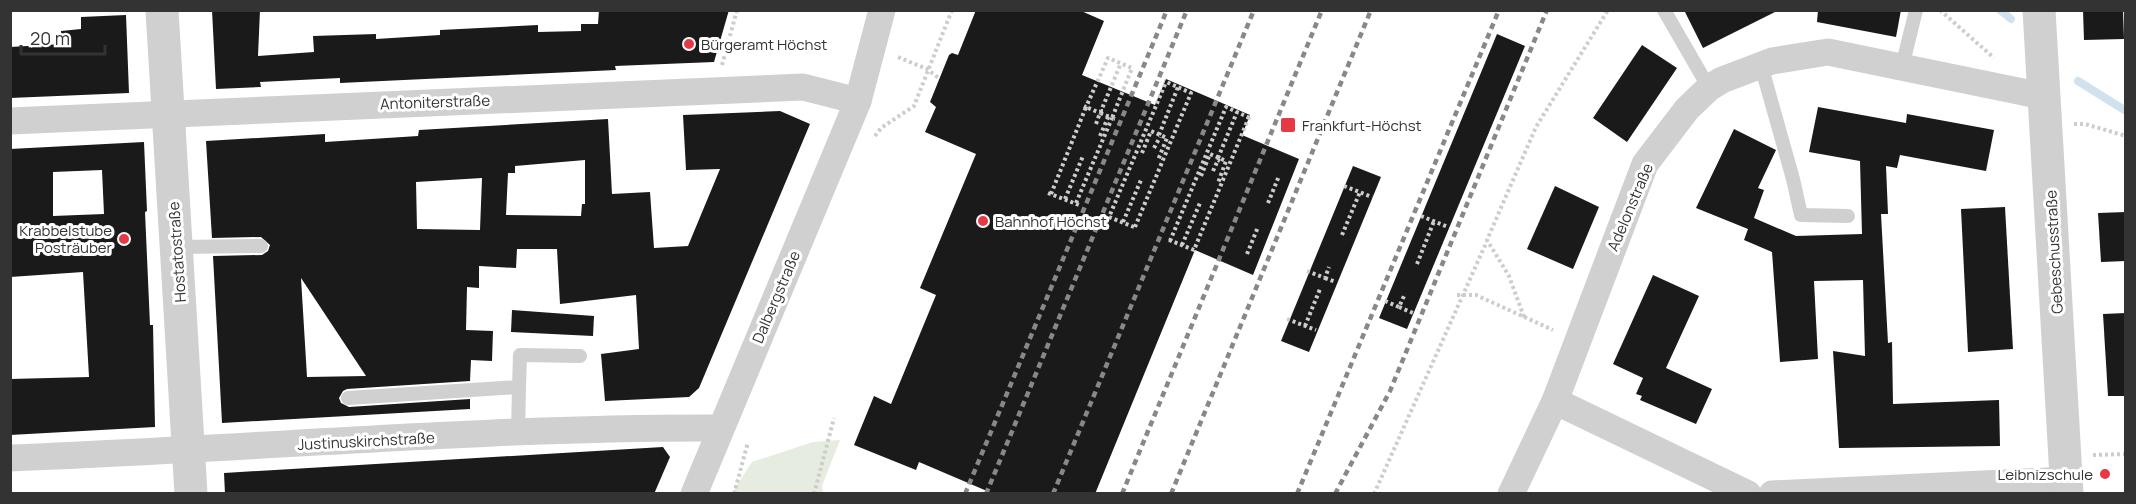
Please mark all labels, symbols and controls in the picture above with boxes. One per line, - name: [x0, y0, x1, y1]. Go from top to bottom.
- scale bar: [21, 18, 105, 56]
- text: 20 m: [30, 26, 70, 50]
- place label: Bürgeramt Höchst: [701, 34, 827, 55]
- marker: Bürgeramt Höchst: [682, 37, 696, 51]
- street label: Antoniterstraße: [380, 90, 491, 114]
- place label: Frankfurt-Höchst: [1302, 115, 1422, 136]
- marker: Frankfurt-Höchst: [1279, 116, 1297, 134]
- street label: Adelonstraße: [1602, 160, 1658, 254]
- street label: Gebeschusstraße: [2040, 189, 2068, 314]
- street label: Hostatostraße: [163, 201, 191, 303]
- place label: Bahnhof Höchst: [995, 211, 1107, 232]
- marker: Bahnhof Höchst: [976, 214, 990, 228]
- place label: Krabbelstube Posträuber: [19, 220, 113, 258]
- marker: Krabbelstube Posträuber: [117, 232, 131, 246]
- street label: Dalbergstraße: [747, 247, 805, 346]
- street label: Justinuskirchstraße: [297, 427, 435, 455]
- place label: Leibnizschule: [1998, 464, 2093, 485]
- marker: Leibnizschule: [2098, 467, 2112, 481]

